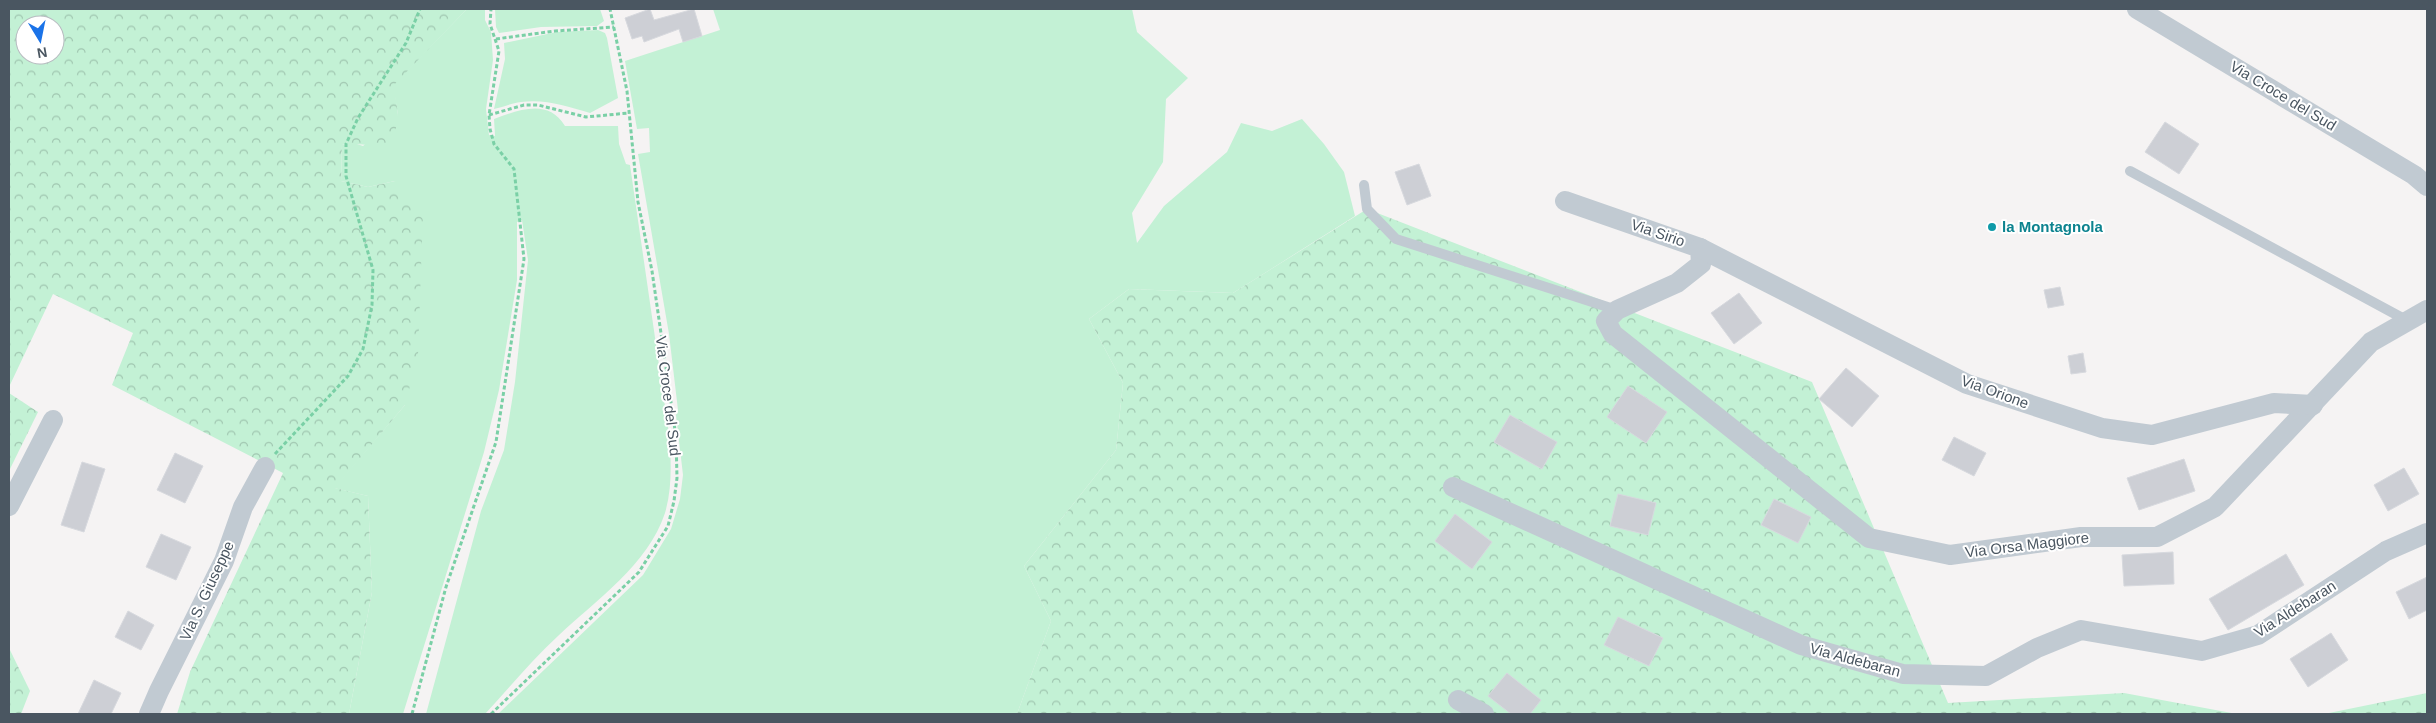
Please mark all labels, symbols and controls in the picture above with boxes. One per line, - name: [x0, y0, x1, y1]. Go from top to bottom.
- north arrow: [15, 15, 65, 65]
- text: N: [36, 44, 49, 62]
- street label: Via Croce del Sud: [2227, 57, 2339, 134]
- street label: Via Sirio: [1629, 215, 1687, 250]
- place label: la Montagnola: [2002, 218, 2103, 235]
- marker: la Montagnola: [1986, 221, 1998, 233]
- street label: Via Croce del Sud: [653, 335, 684, 457]
- street label: Via Orione: [1959, 371, 2031, 412]
- street label: Via Orsa Maggiore: [1964, 528, 2090, 561]
- street label: Via S. Giuseppe: [176, 538, 237, 643]
- street label: Via Aldebaran: [2251, 577, 2339, 640]
- street label: Via Aldebaran: [1808, 639, 1902, 680]

